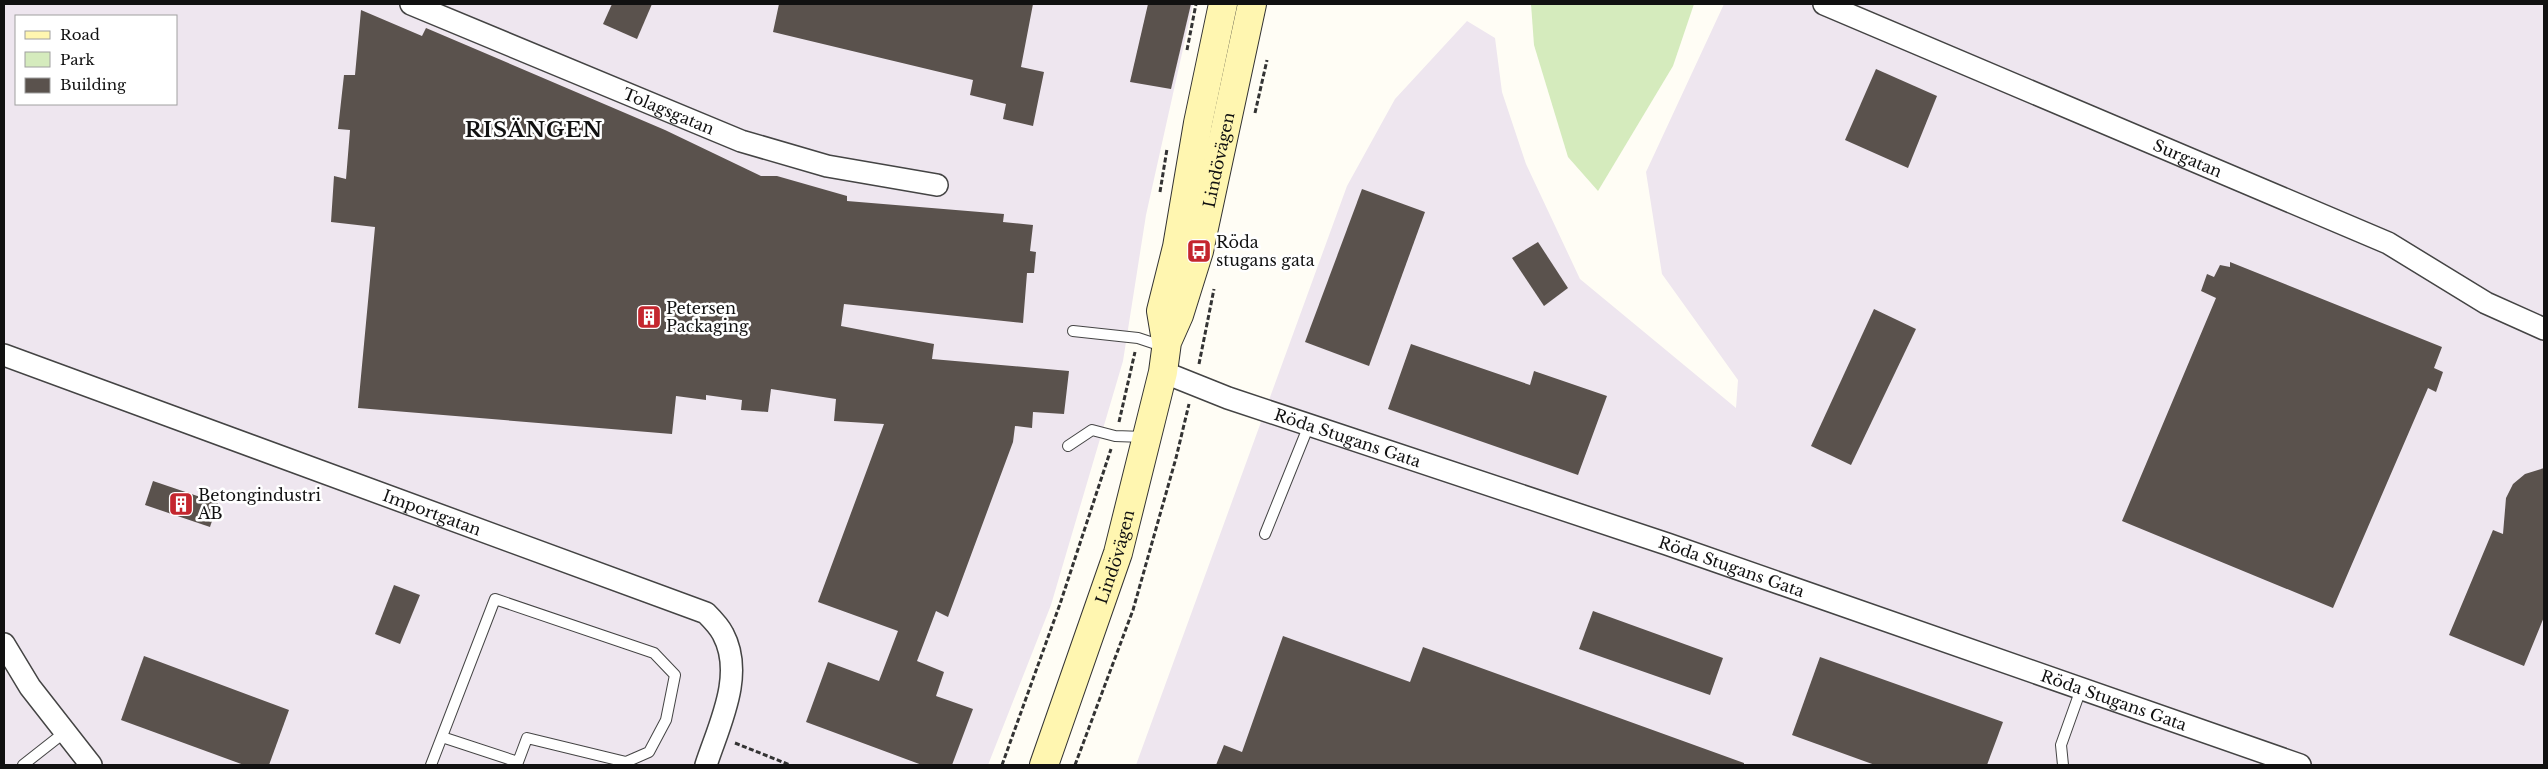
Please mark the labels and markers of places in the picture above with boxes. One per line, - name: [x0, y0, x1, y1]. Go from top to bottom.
- place label: Röda stugans gata: [1216, 232, 1315, 270]
- bus stop icon: Röda stugans gata: [1186, 238, 1212, 264]
- place label: Petersen Packaging: [666, 298, 749, 336]
- building icon: Petersen Packaging: [636, 304, 662, 330]
- place label: Betongindustri AB: [197, 485, 322, 523]
- building icon: Betongindustri AB: [168, 491, 194, 517]

